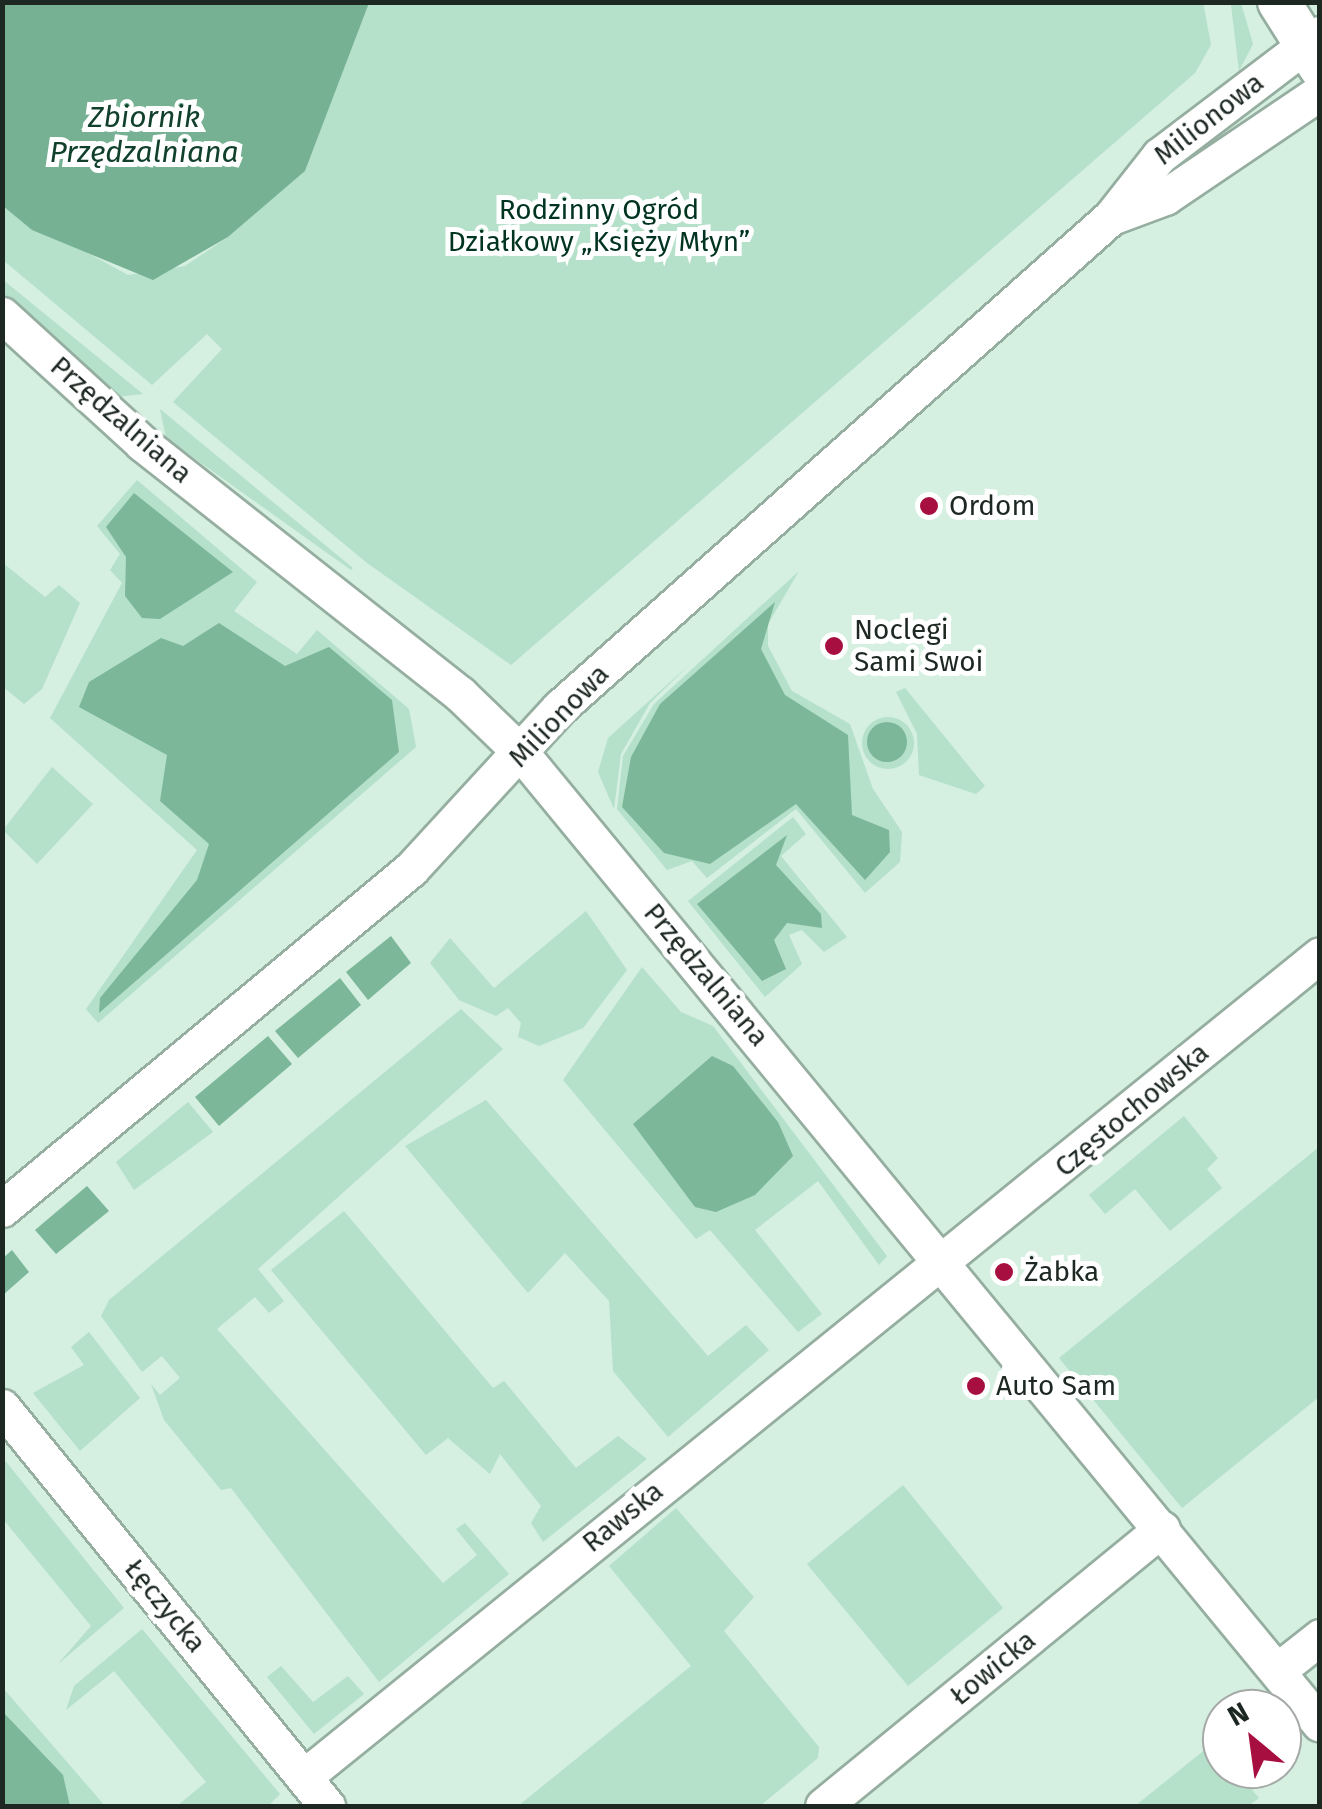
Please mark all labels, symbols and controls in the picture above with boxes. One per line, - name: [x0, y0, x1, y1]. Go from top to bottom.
- street label: Milionowa: [1147, 66, 1271, 172]
- water label: Zbiornik Przędzalniana: [49, 99, 239, 170]
- park label: Rodzinny Ogród Działkowy „Księży Młyn”: [448, 193, 750, 259]
- street label: Przędzalniana: [43, 349, 199, 491]
- place label: Ordom: [949, 489, 1035, 523]
- marker: Ordom: [918, 495, 940, 517]
- place label: Noclegi Sami Swoi: [854, 613, 983, 679]
- marker: Noclegi Sami Swoi: [823, 635, 845, 657]
- street label: Milionowa: [502, 658, 616, 774]
- street label: Przędzalniana: [636, 897, 776, 1053]
- street label: Częstochowska: [1048, 1036, 1216, 1184]
- place label: Żabka: [1024, 1255, 1099, 1289]
- marker: Żabka: [993, 1261, 1015, 1283]
- place label: Auto Sam: [996, 1369, 1116, 1403]
- marker: Auto Sam: [965, 1375, 987, 1397]
- street label: Rawska: [576, 1474, 670, 1560]
- street label: Łęczycka: [117, 1552, 213, 1660]
- street label: Łowicka: [943, 1623, 1043, 1713]
- north arrow: [1202, 1689, 1302, 1789]
- text: N: [1222, 1695, 1254, 1733]

